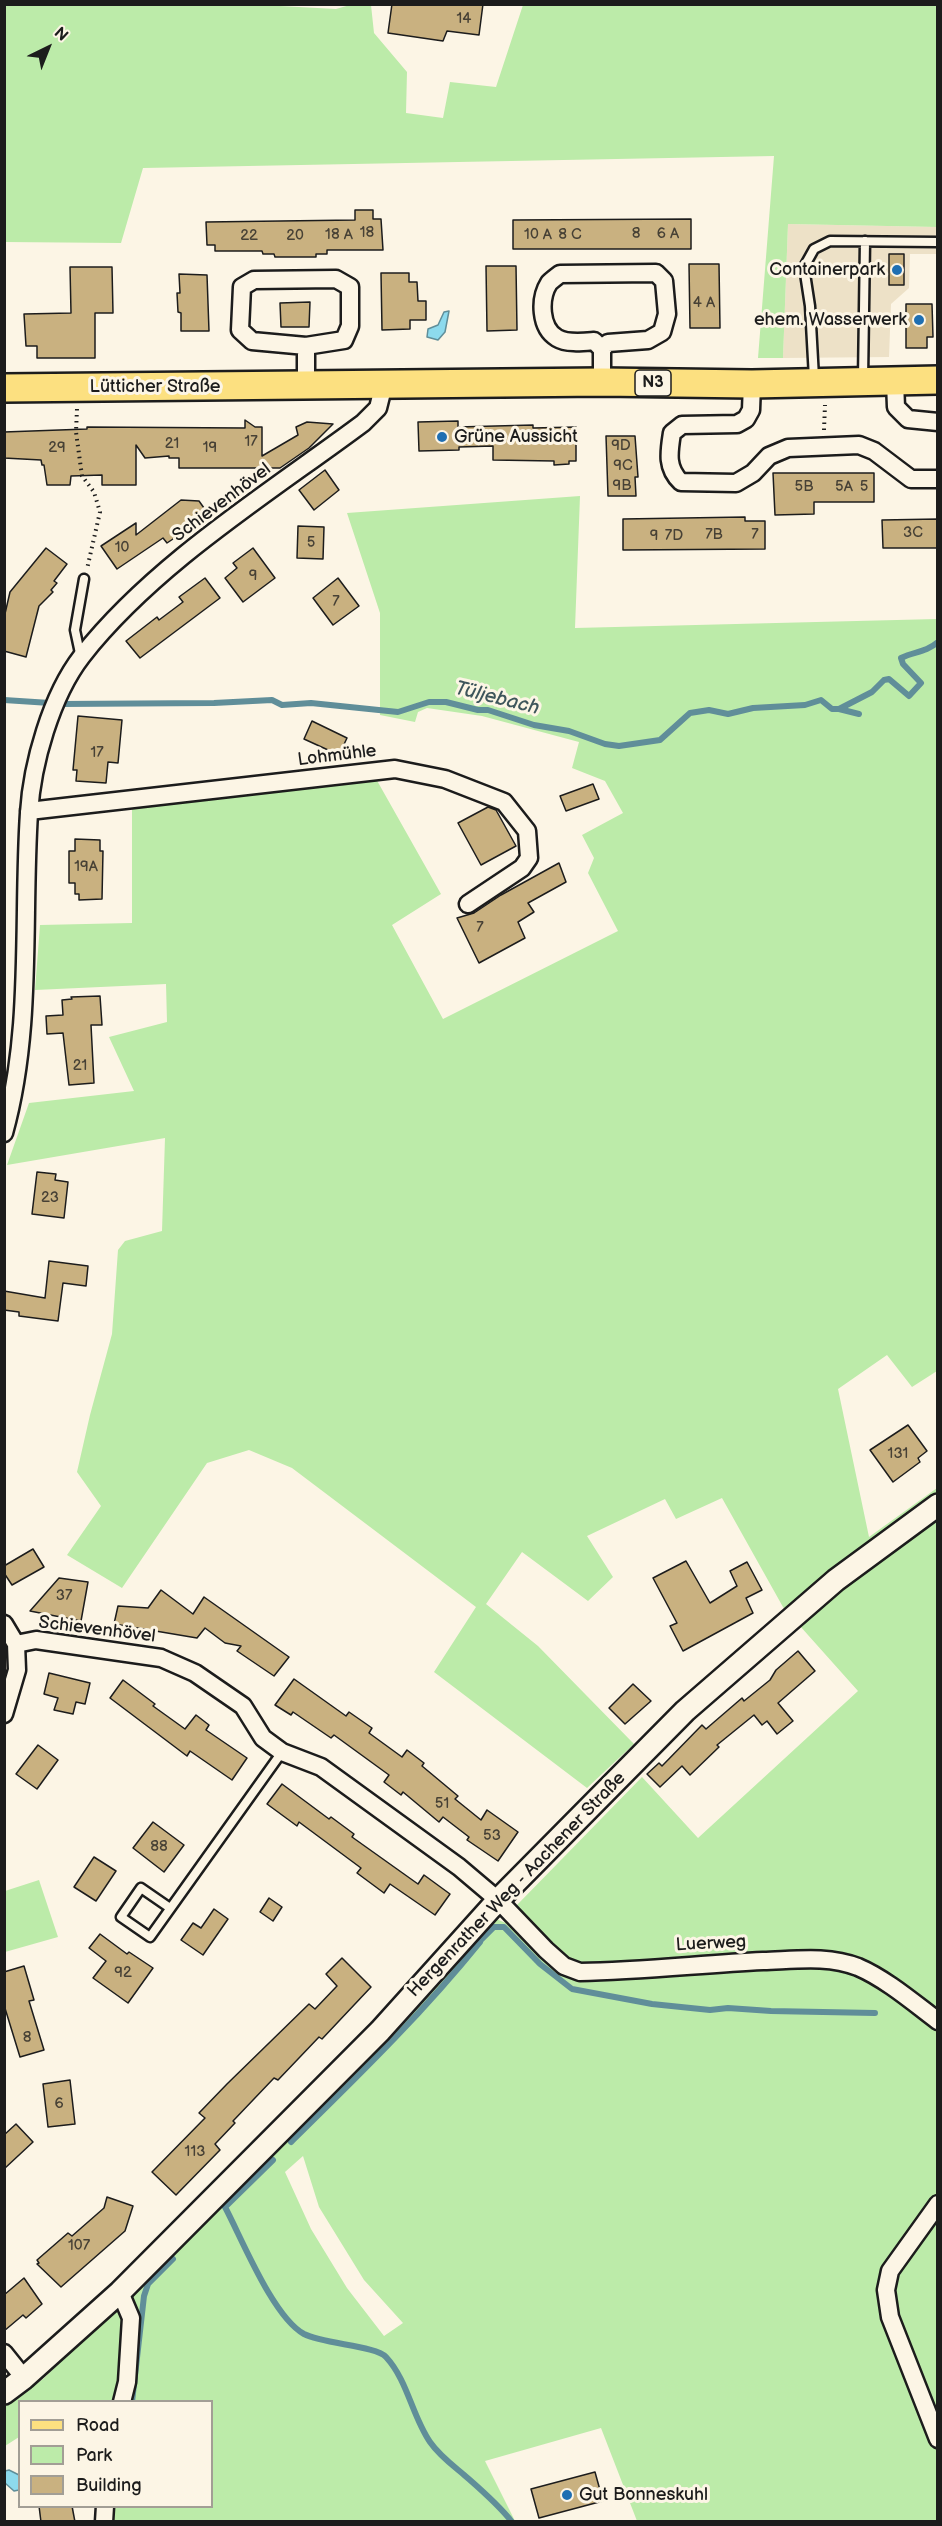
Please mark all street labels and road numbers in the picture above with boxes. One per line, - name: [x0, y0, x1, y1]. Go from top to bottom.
- road number: N3: [635, 370, 671, 396]
- street label: Lütticher Straße: [90, 376, 220, 398]
- street label: Schievenhövel: [169, 459, 275, 547]
- street label: Lohmühle: [296, 740, 378, 772]
- street label: Schievenhövel: [37, 1612, 157, 1648]
- street label: Hergenrather Weg - Aachener Straße: [403, 1768, 631, 2002]
- street label: Luerweg: [675, 1931, 747, 1957]

